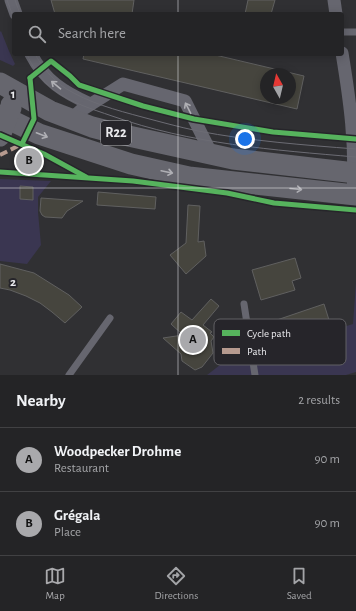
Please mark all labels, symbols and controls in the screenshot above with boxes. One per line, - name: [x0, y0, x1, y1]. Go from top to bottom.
- search box: [12, 12, 344, 56]
- icon: search: [26, 23, 48, 45]
- text: Search here: [58, 26, 126, 41]
- north arrow: [260, 68, 296, 104]
- one-way arrow: [51, 81, 62, 90]
- text: 1: [11, 88, 15, 101]
- one-way arrow: [184, 102, 191, 114]
- road number: R22: [101, 121, 131, 145]
- your location: [235, 129, 255, 149]
- one-way arrow: [36, 132, 48, 140]
- pin: B: [16, 146, 42, 176]
- one-way arrow: [160, 168, 173, 176]
- one-way arrow: [289, 185, 302, 192]
- text: 2: [10, 276, 16, 289]
- legend: [214, 319, 346, 365]
- pin: A: [180, 325, 206, 355]
- text: Cycle path: [247, 328, 291, 339]
- text: Path: [247, 346, 267, 357]
- text: Nearby: [16, 392, 66, 409]
- text: 2 results: [298, 394, 340, 407]
- text: Woodpecker Drohme: [54, 444, 181, 459]
- text: A: [25, 453, 33, 466]
- text: 90 m: [314, 453, 340, 466]
- text: Restaurant: [54, 462, 109, 475]
- text: Grégala: [54, 508, 101, 523]
- text: B: [25, 517, 33, 530]
- text: 90 m: [314, 517, 340, 530]
- text: Place: [54, 526, 81, 539]
- tab: Map: [44, 565, 66, 602]
- tab: Directions: [154, 565, 198, 602]
- tab: Saved: [287, 565, 312, 602]

